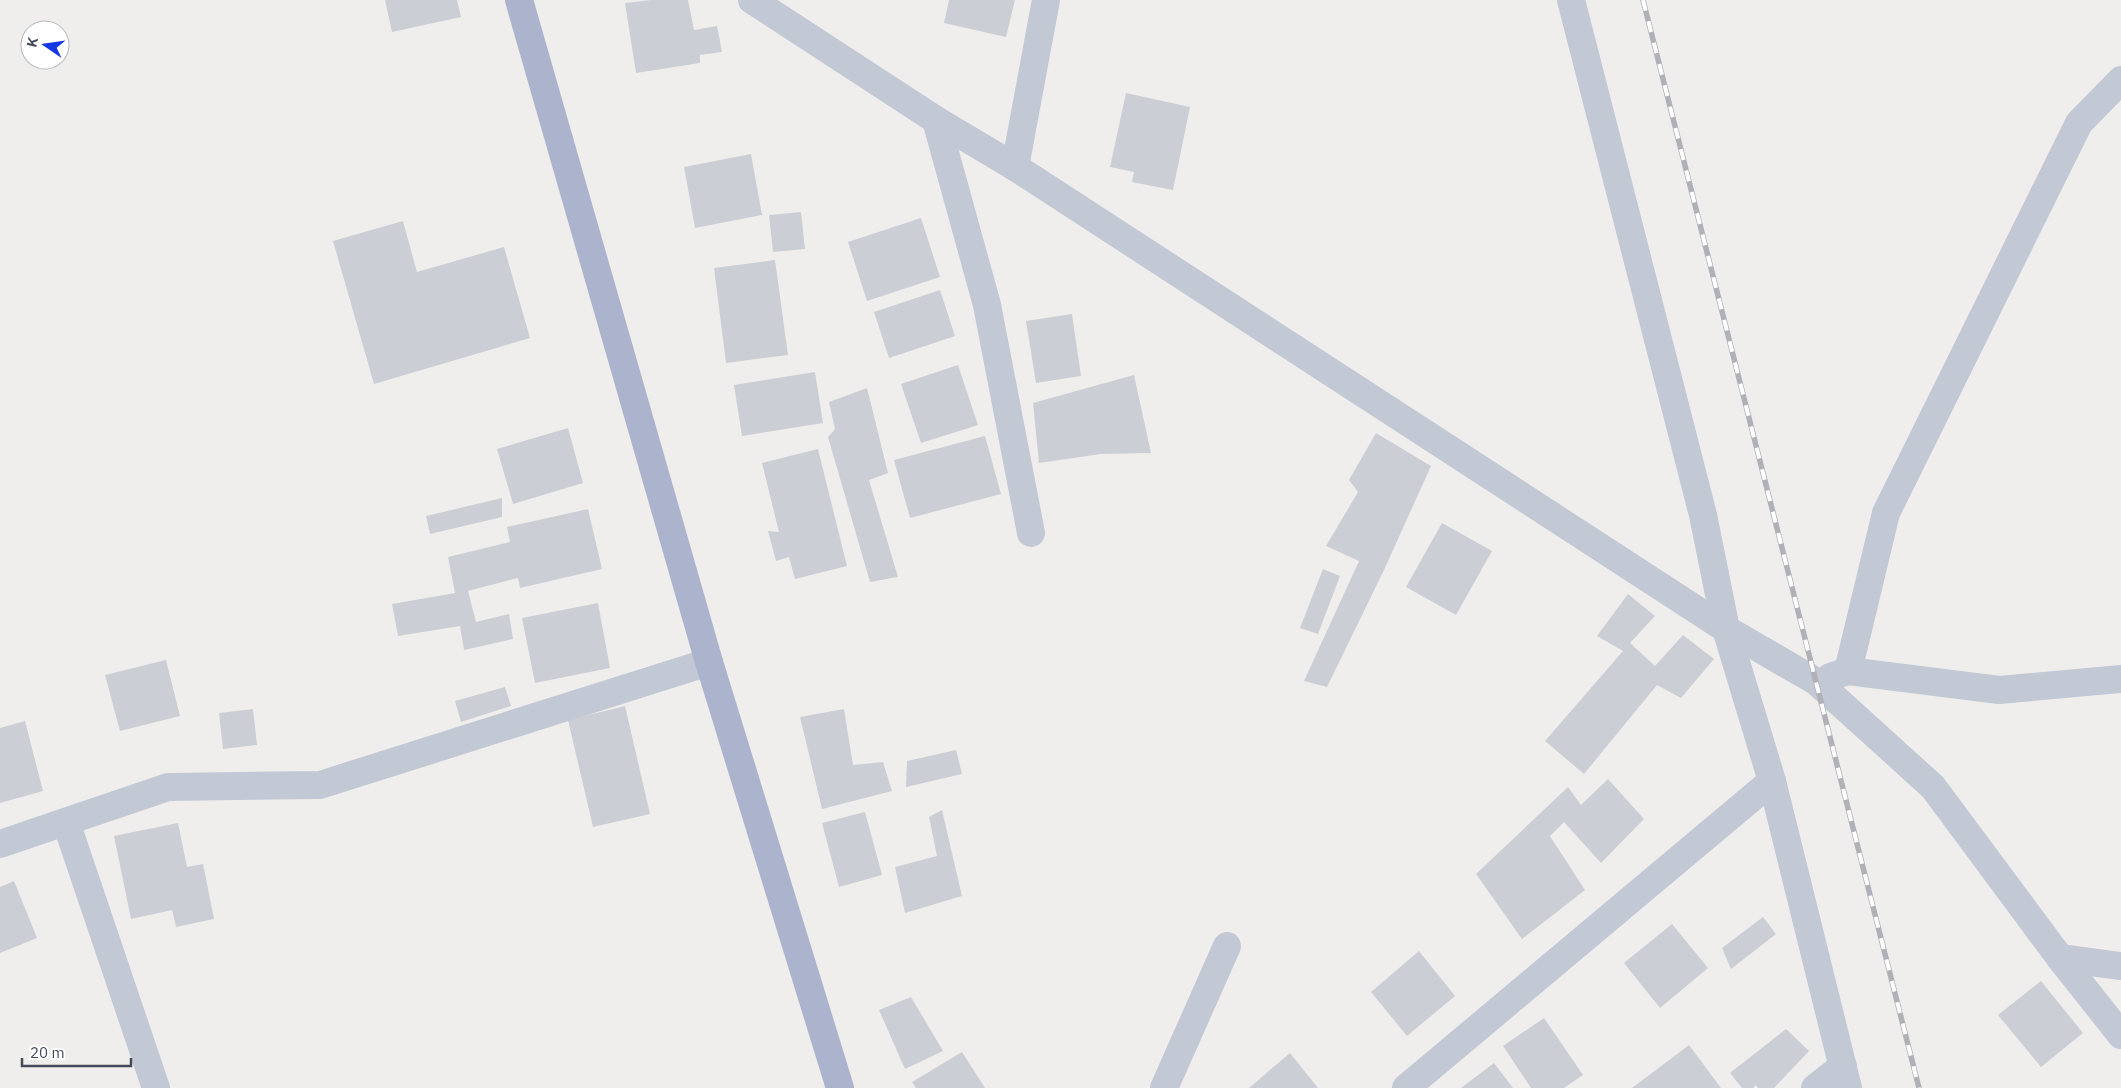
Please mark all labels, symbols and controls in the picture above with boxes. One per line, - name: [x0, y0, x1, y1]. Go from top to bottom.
- north arrow: [20, 20, 70, 70]
- text: K: [22, 35, 42, 49]
- scale bar: [22, 1036, 131, 1068]
- text: 20 m: [30, 1043, 65, 1062]

